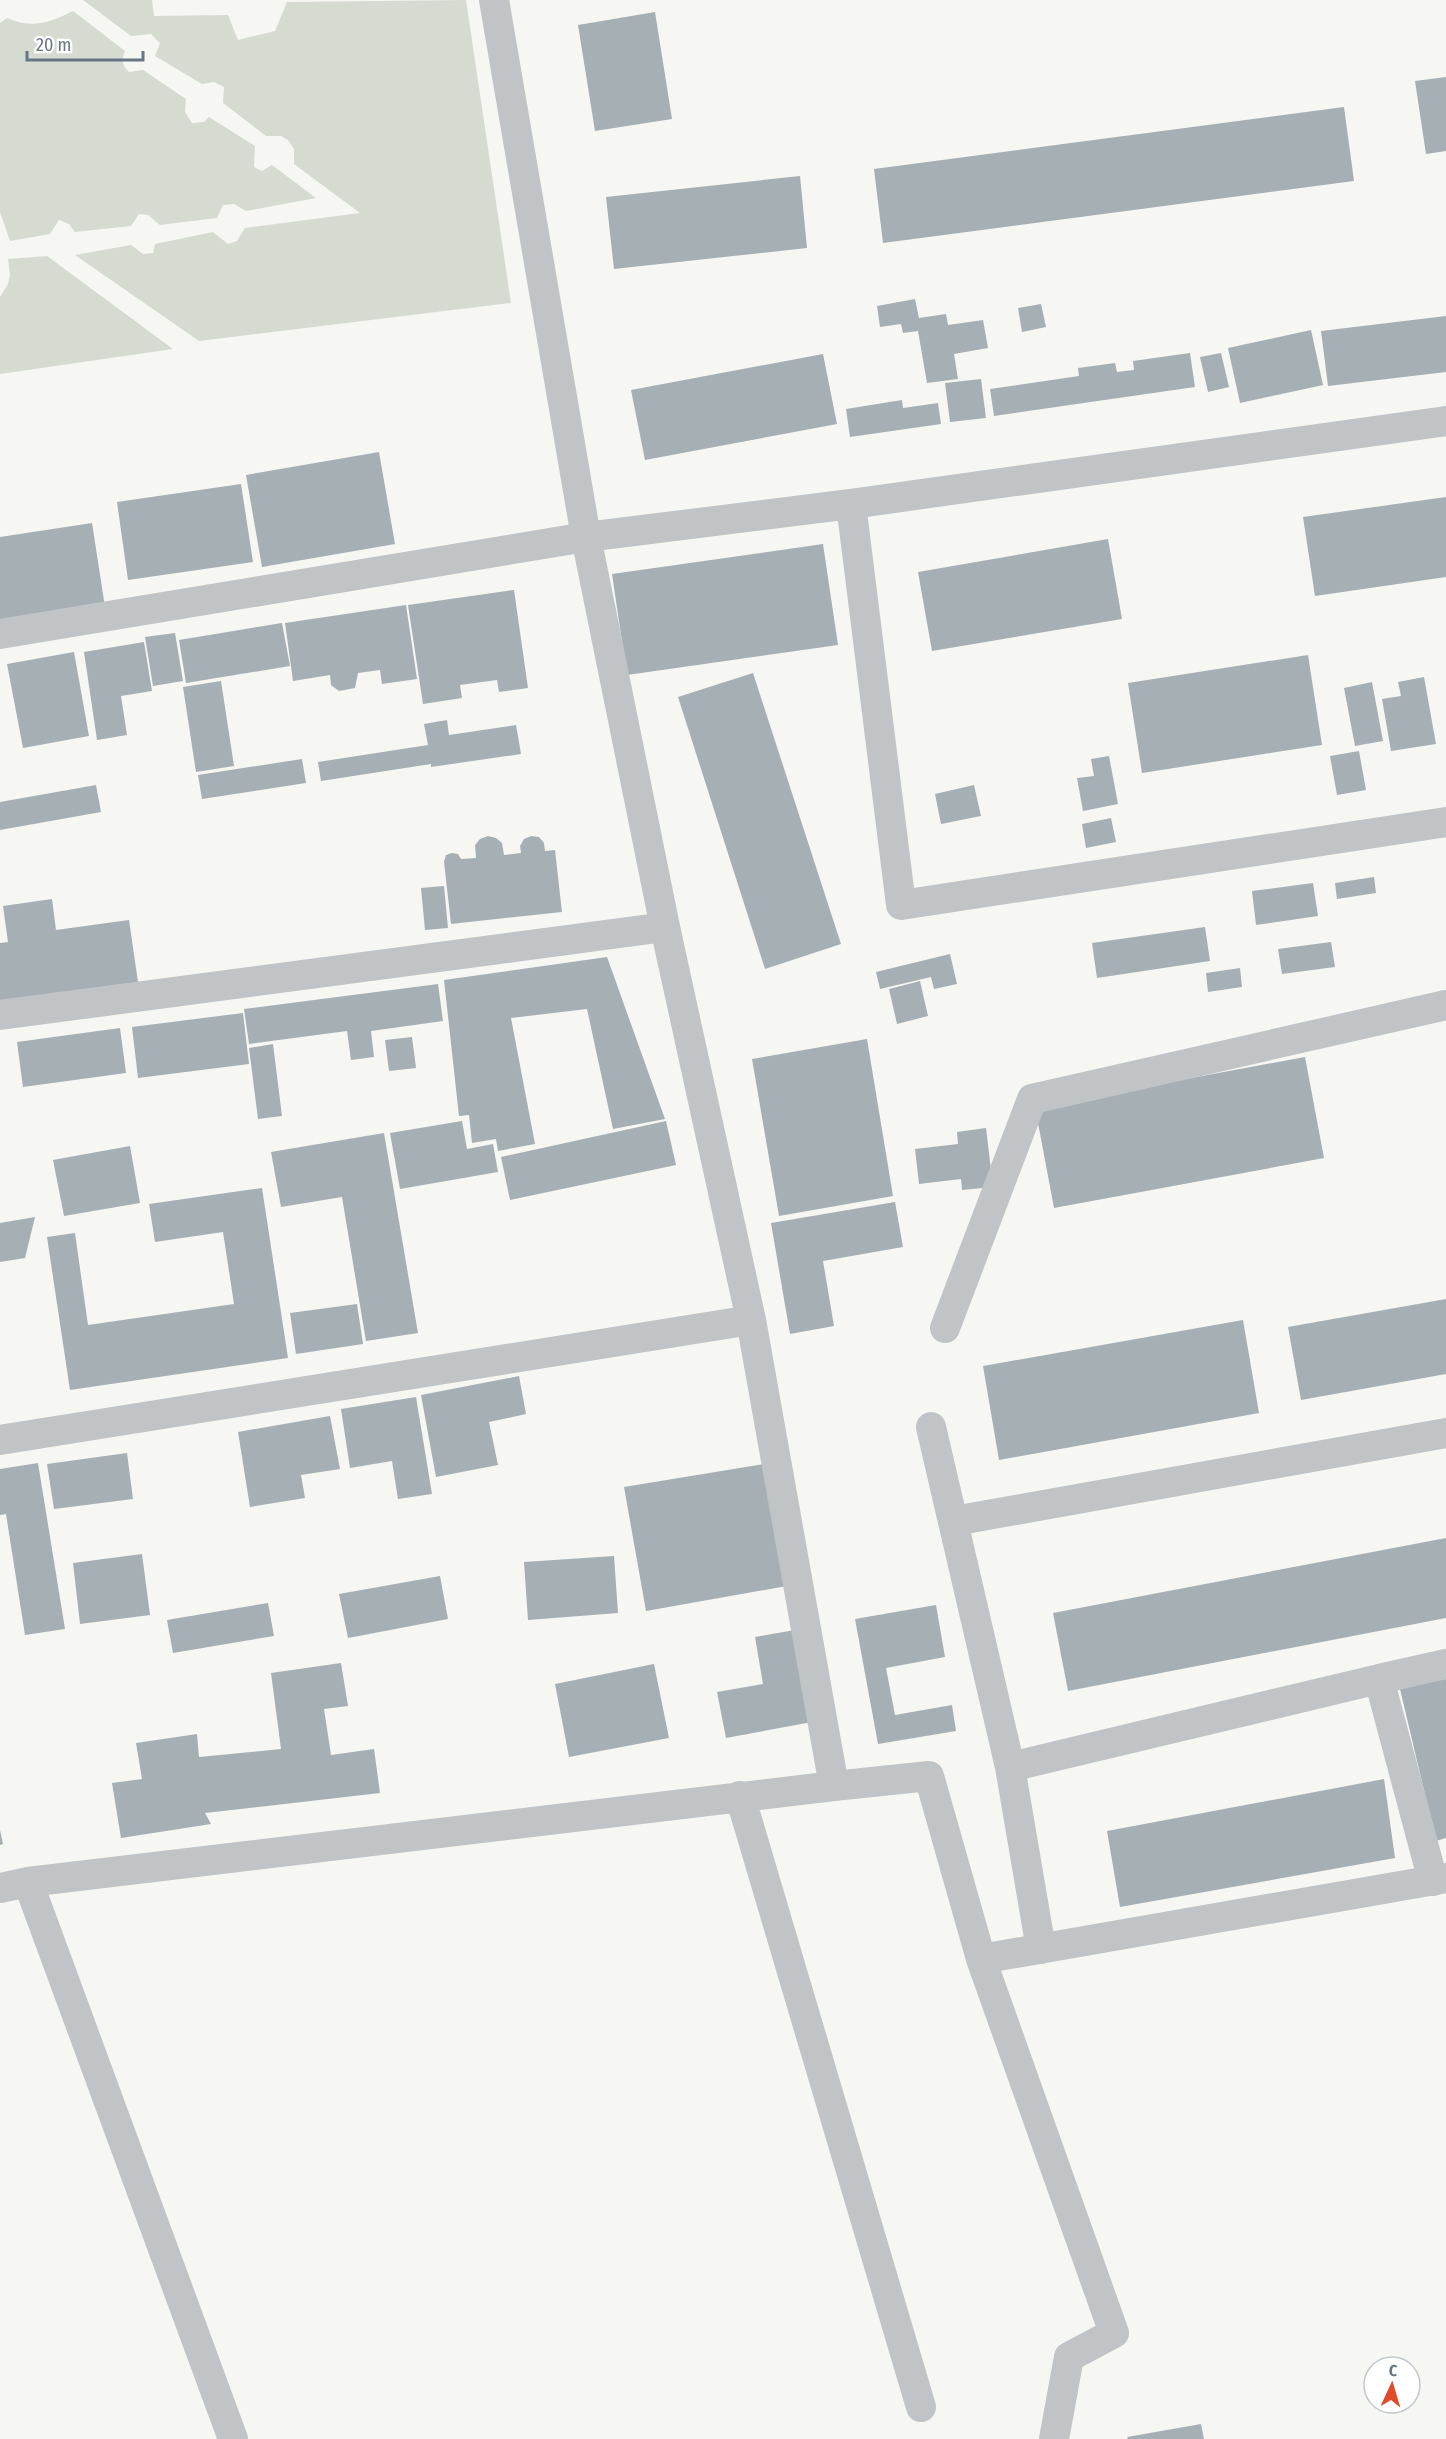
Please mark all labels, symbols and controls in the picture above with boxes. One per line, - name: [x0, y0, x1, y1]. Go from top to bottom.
- scale bar: [27, 24, 142, 62]
- text: 20 m: [36, 34, 71, 56]
- north arrow: [1362, 2355, 1422, 2415]
- text: С: [1388, 2361, 1398, 2380]

